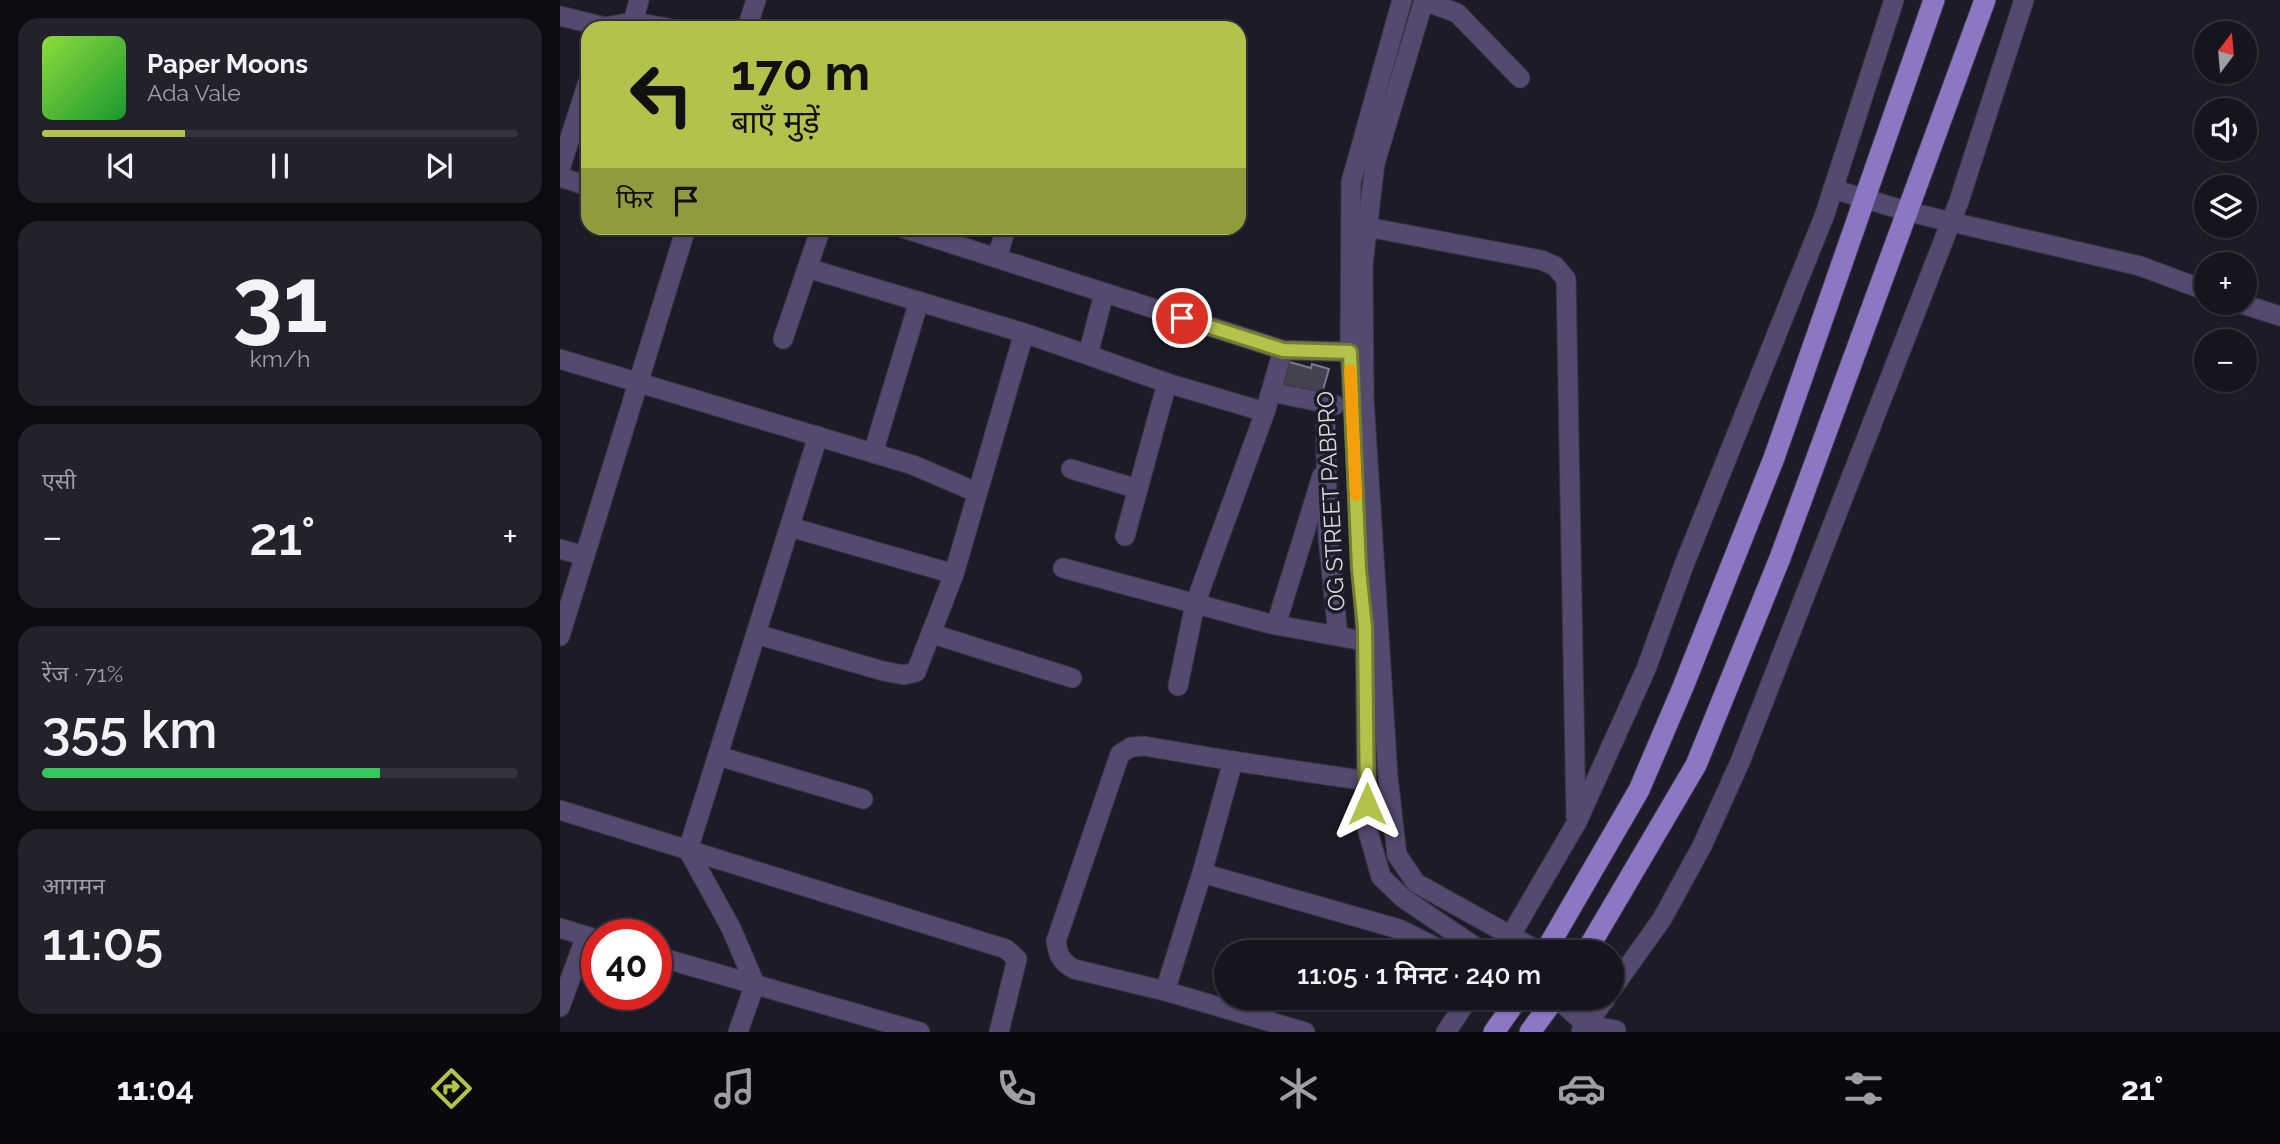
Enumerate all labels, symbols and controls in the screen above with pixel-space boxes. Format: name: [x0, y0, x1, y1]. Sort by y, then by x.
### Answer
north arrow: [2194, 21, 2258, 84]
map controls: [2194, 21, 2257, 392]
text: 170 m: [731, 44, 870, 101]
text: Paper Moons: [147, 49, 308, 79]
icon: left: [616, 49, 707, 140]
text: Ada Vale: [147, 79, 241, 106]
button: sound: [2194, 98, 2257, 161]
text: बाएँ मुड़ें: [731, 103, 820, 140]
icon: previous: [102, 147, 140, 185]
icon: pause: [261, 147, 299, 185]
icon: next: [420, 147, 458, 185]
button: layers: [2194, 175, 2257, 238]
icon: arrive: [667, 182, 705, 220]
text: फिर: [616, 184, 653, 214]
text: 31: [232, 246, 328, 353]
button: +: [2194, 252, 2257, 315]
pin: [1152, 288, 1212, 348]
icon: arrive: [1163, 299, 1201, 337]
button: −: [2194, 329, 2257, 392]
text: km/h: [250, 345, 310, 372]
street label: OG STREET PABPRO: [1311, 390, 1350, 612]
text: एसी: [42, 467, 76, 494]
text: 21°: [249, 506, 316, 567]
text: −: [42, 514, 62, 559]
text: +: [502, 514, 518, 559]
text: रेंज · 71%: [42, 660, 123, 687]
text: 355 km: [42, 699, 217, 760]
position arrow: [1330, 767, 1404, 841]
text: आगमन: [42, 872, 105, 899]
text: 11:05: [42, 911, 163, 972]
speed limit sign: 40: [581, 919, 672, 1010]
text: 11:05 · 1 मिनट · 240 m: [1297, 960, 1541, 990]
icon: directions: [427, 1064, 476, 1113]
icon: music: [710, 1064, 759, 1113]
icon: phone: [992, 1064, 1041, 1113]
icon: climate: [1274, 1064, 1323, 1113]
icon: car: [1557, 1064, 1606, 1113]
icon: filters: [1839, 1064, 1888, 1113]
text: 11:04: [117, 1070, 194, 1107]
text: 21°: [2121, 1070, 2163, 1107]

